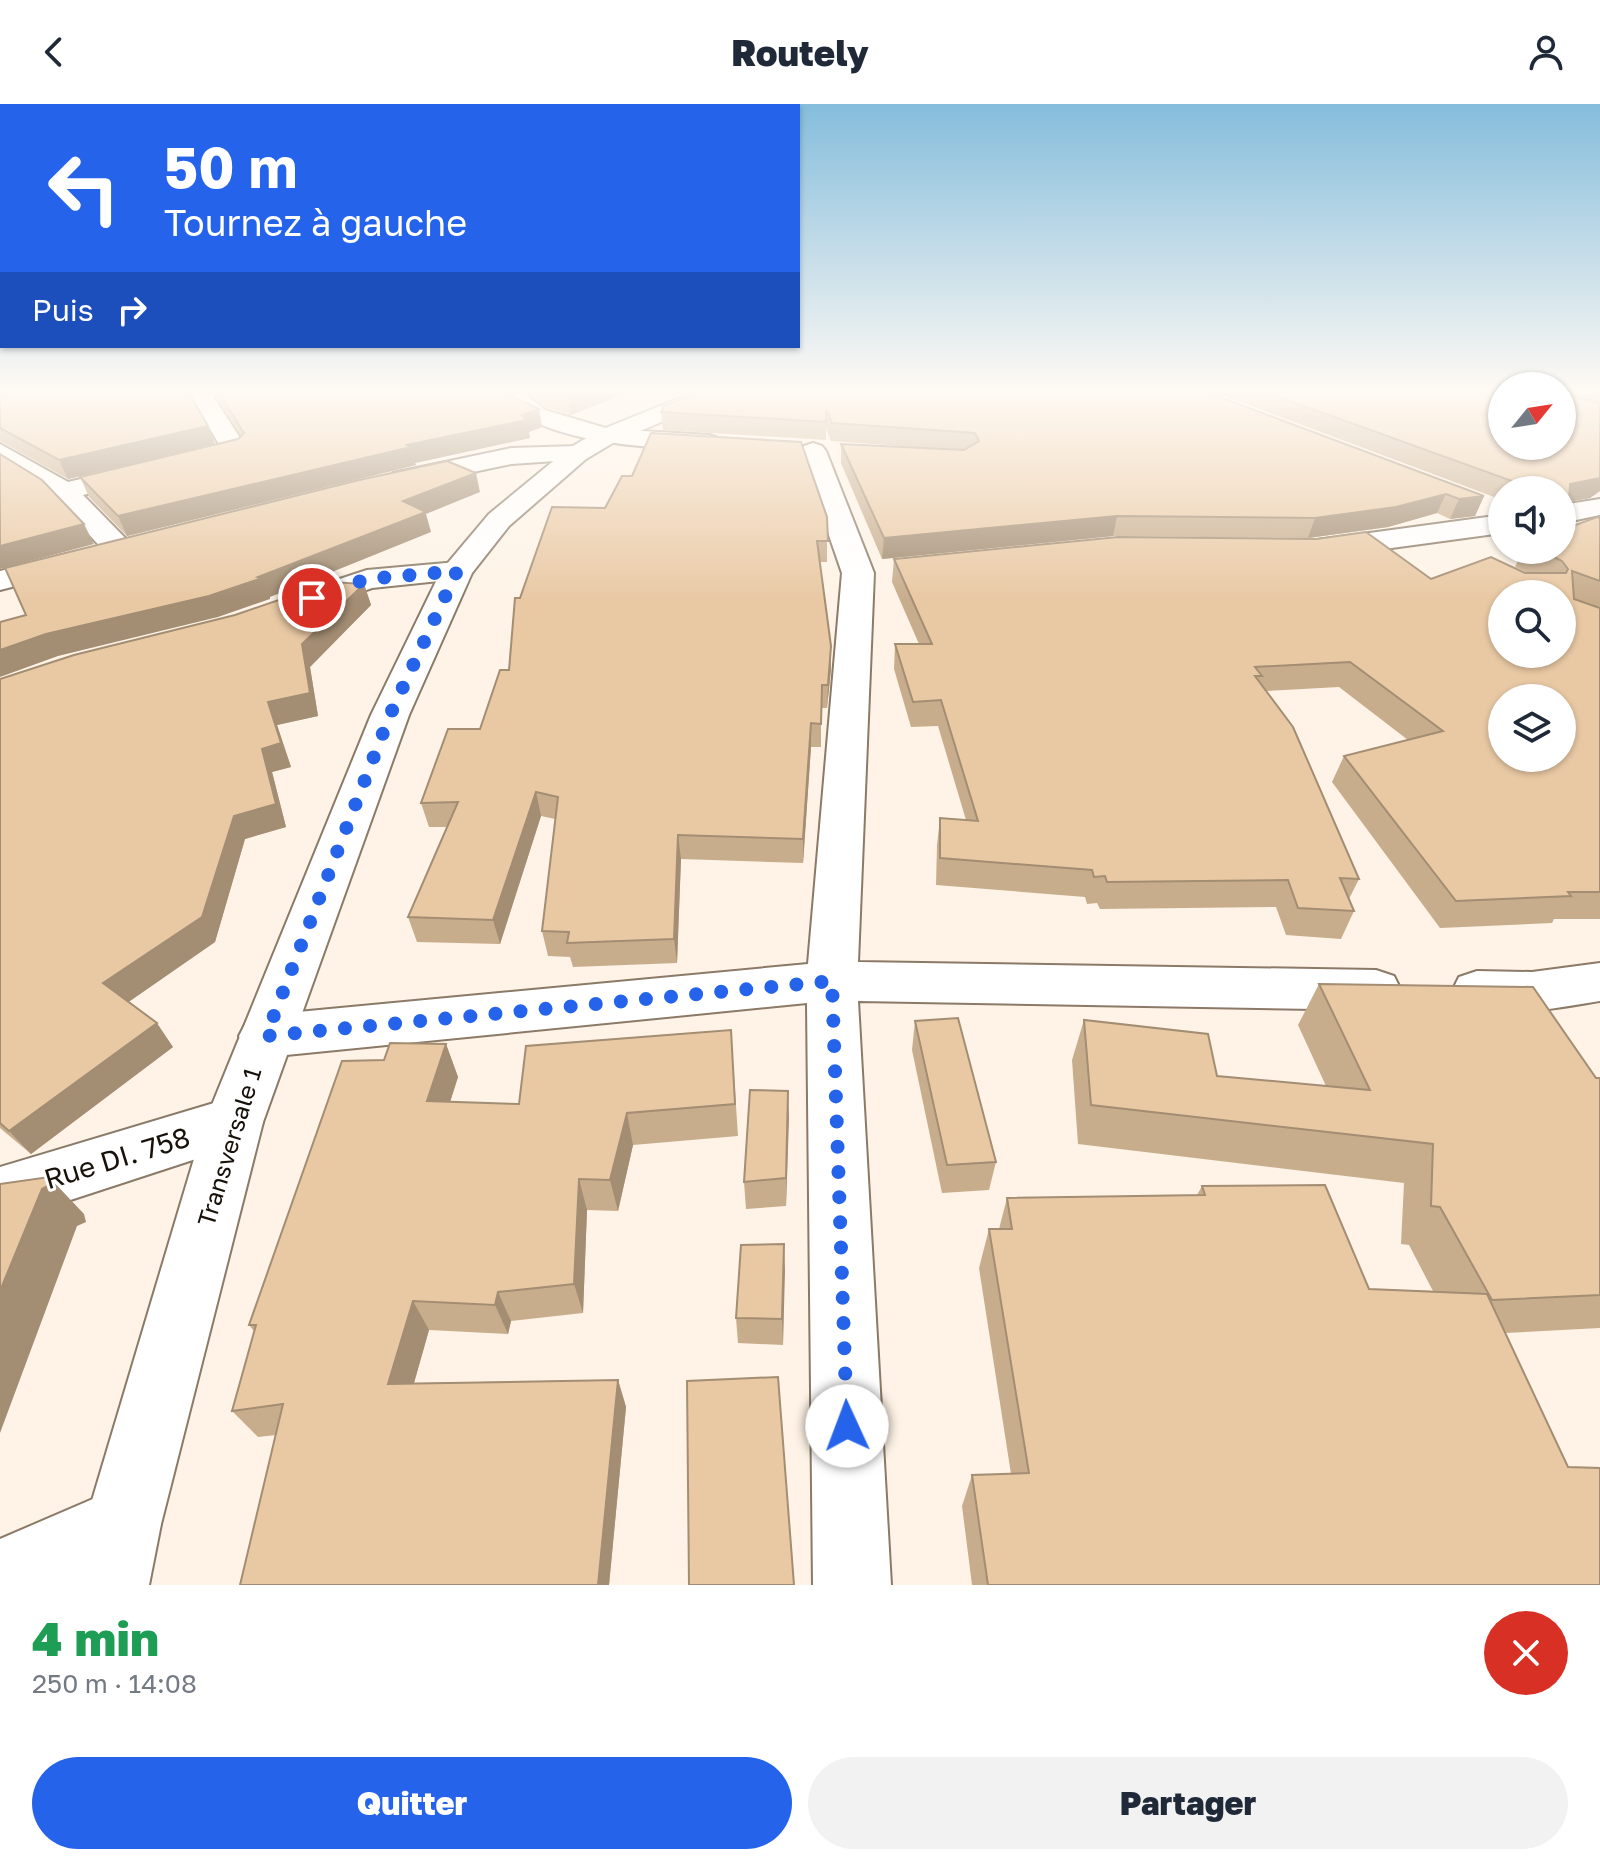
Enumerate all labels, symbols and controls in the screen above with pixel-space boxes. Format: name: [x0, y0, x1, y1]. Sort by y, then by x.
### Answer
icon: back: [32, 30, 76, 74]
icon: person: [1524, 30, 1568, 74]
text: Routely: [731, 31, 869, 74]
text: 50 m: [164, 133, 298, 200]
icon: left: [32, 136, 136, 240]
text: Tournez à gauche: [164, 201, 467, 244]
icon: right: [110, 288, 154, 332]
text: Puis: [32, 292, 94, 328]
north arrow: [1488, 372, 1576, 460]
map controls: [1488, 372, 1576, 772]
button: sound: [1488, 476, 1576, 564]
pin: [278, 564, 346, 632]
icon: arrive: [290, 576, 334, 620]
button: search: [1488, 580, 1576, 668]
button: layers: [1488, 684, 1576, 772]
street label: Transversale 1: [191, 1064, 266, 1229]
street label: Rue DI. 758: [40, 1120, 194, 1195]
position arrow: [805, 1384, 889, 1468]
text: 4 min: [32, 1609, 159, 1667]
button: close: [1484, 1611, 1568, 1695]
text: 250 m · 14:08: [32, 1668, 197, 1699]
button: Quitter: [32, 1757, 792, 1849]
button: Partager: [808, 1757, 1568, 1849]

